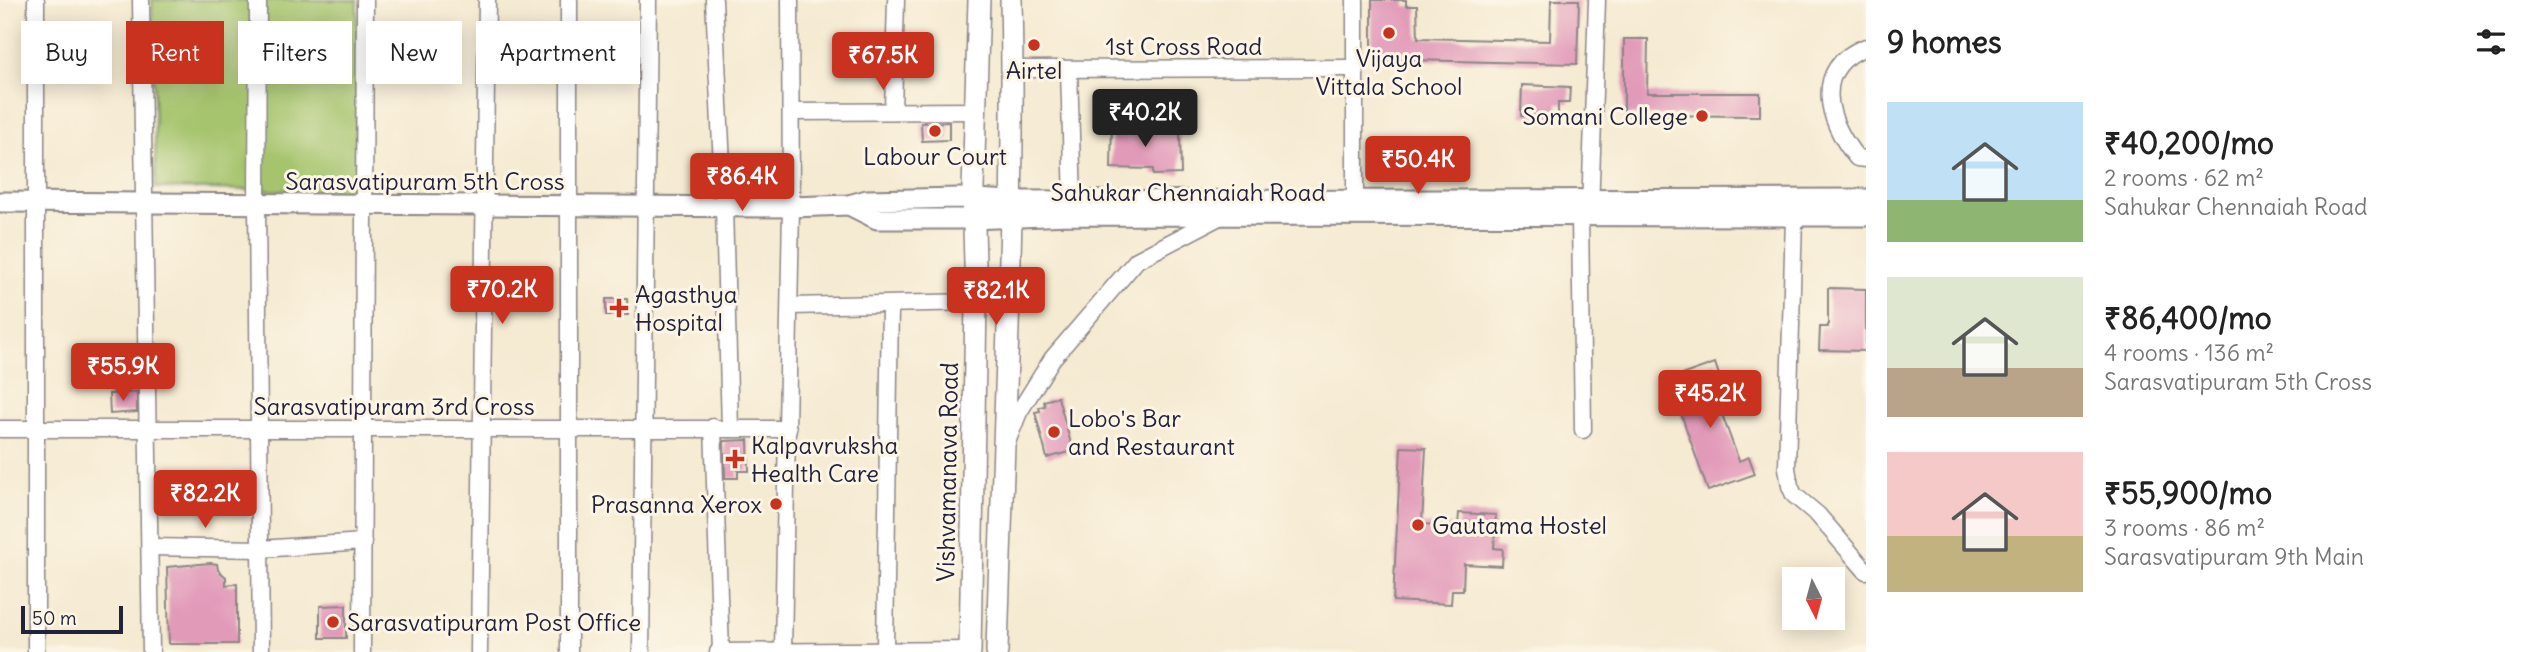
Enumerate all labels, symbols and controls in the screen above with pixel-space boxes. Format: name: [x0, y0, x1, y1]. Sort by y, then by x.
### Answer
chip: Buy: [21, 21, 112, 84]
chip: Rent: [126, 21, 224, 84]
chip: Filters: [238, 21, 352, 84]
chip: New: [366, 21, 462, 84]
chip: Apartment: [476, 21, 640, 84]
text: 9 homes: [1887, 23, 2002, 61]
icon: filters: [2472, 23, 2510, 61]
marker: Vijaya Vittala School: [1381, 25, 1397, 41]
street label: 1st Cross Road: [1106, 31, 1262, 61]
pin: ₹67.5K: [826, 32, 940, 92]
marker: Airtel: [1026, 37, 1042, 53]
text: ₹67.5K: [848, 40, 918, 69]
place label: Vijaya Vittala School: [1316, 43, 1462, 101]
place label: Airtel: [1006, 55, 1062, 85]
pin: ₹40.2K: [1088, 90, 1202, 149]
text: ₹40.2K: [1108, 97, 1182, 126]
place label: Somani College: [1522, 101, 1688, 131]
marker: Somani College: [1694, 108, 1710, 124]
marker: Labour Court: [927, 123, 943, 139]
text: ₹40,200/mo: [2104, 124, 2274, 162]
icon: home: [1943, 130, 2027, 214]
pin: ₹50.4K: [1361, 136, 1475, 196]
place label: Labour Court: [863, 141, 1007, 171]
text: ₹50.4K: [1381, 144, 1455, 173]
pin: ₹86.4K: [685, 154, 799, 213]
text: ₹86.4K: [706, 161, 778, 190]
text: 2 rooms · 62 m²: [2104, 163, 2264, 192]
street label: Sarasvatipuram 5th Cross: [285, 166, 565, 196]
street label: Sahukar Chennaiah Road: [1050, 177, 1326, 207]
text: Sahukar Chennaiah Road: [2104, 192, 2368, 221]
pin: ₹70.2K: [445, 266, 559, 326]
pin: ₹82.1K: [939, 268, 1053, 327]
text: ₹70.2K: [466, 274, 538, 303]
text: ₹82.1K: [963, 275, 1029, 304]
place label: Agasthya Hospital: [635, 279, 738, 337]
marker: Agasthya Hospital: [609, 298, 629, 318]
text: ₹86,400/mo: [2104, 299, 2272, 337]
icon: home: [1943, 305, 2027, 389]
text: 4 rooms · 136 m²: [2104, 338, 2274, 367]
pin: ₹55.9K: [66, 344, 180, 403]
text: ₹55.9K: [87, 351, 159, 380]
street label: Vishvamanava Road: [930, 362, 964, 582]
text: Sarasvatipuram 5th Cross: [2104, 367, 2372, 396]
pin: ₹45.2K: [1653, 370, 1767, 430]
text: ₹45.2K: [1674, 378, 1746, 407]
street label: Sarasvatipuram 3rd Cross: [253, 391, 535, 421]
place label: Lobo's Bar and Restaurant: [1068, 403, 1235, 461]
marker: Lobo's Bar and Restaurant: [1046, 424, 1062, 440]
place label: Kalpavruksha Health Care: [751, 430, 898, 488]
marker: Kalpavruksha Health Care: [725, 449, 745, 469]
pin: ₹82.2K: [148, 470, 262, 530]
text: ₹55,900/mo: [2104, 474, 2272, 512]
text: ₹82.2K: [170, 478, 240, 507]
icon: home: [1943, 480, 2027, 564]
place label: Prasanna Xerox: [591, 489, 762, 519]
marker: Prasanna Xerox: [768, 496, 784, 512]
place label: Gautama Hostel: [1432, 510, 1607, 540]
text: 3 rooms · 86 m²: [2104, 513, 2265, 542]
marker: Gautama Hostel: [1410, 517, 1426, 533]
text: Sarasvatipuram 9th Main: [2104, 542, 2364, 571]
north arrow: [1782, 567, 1844, 630]
map controls: [1782, 567, 1845, 630]
scale bar: [21, 603, 122, 635]
text: 50 m: [32, 606, 77, 630]
place label: Sarasvatipuram Post Office: [347, 607, 641, 637]
marker: Sarasvatipuram Post Office: [325, 614, 341, 630]

